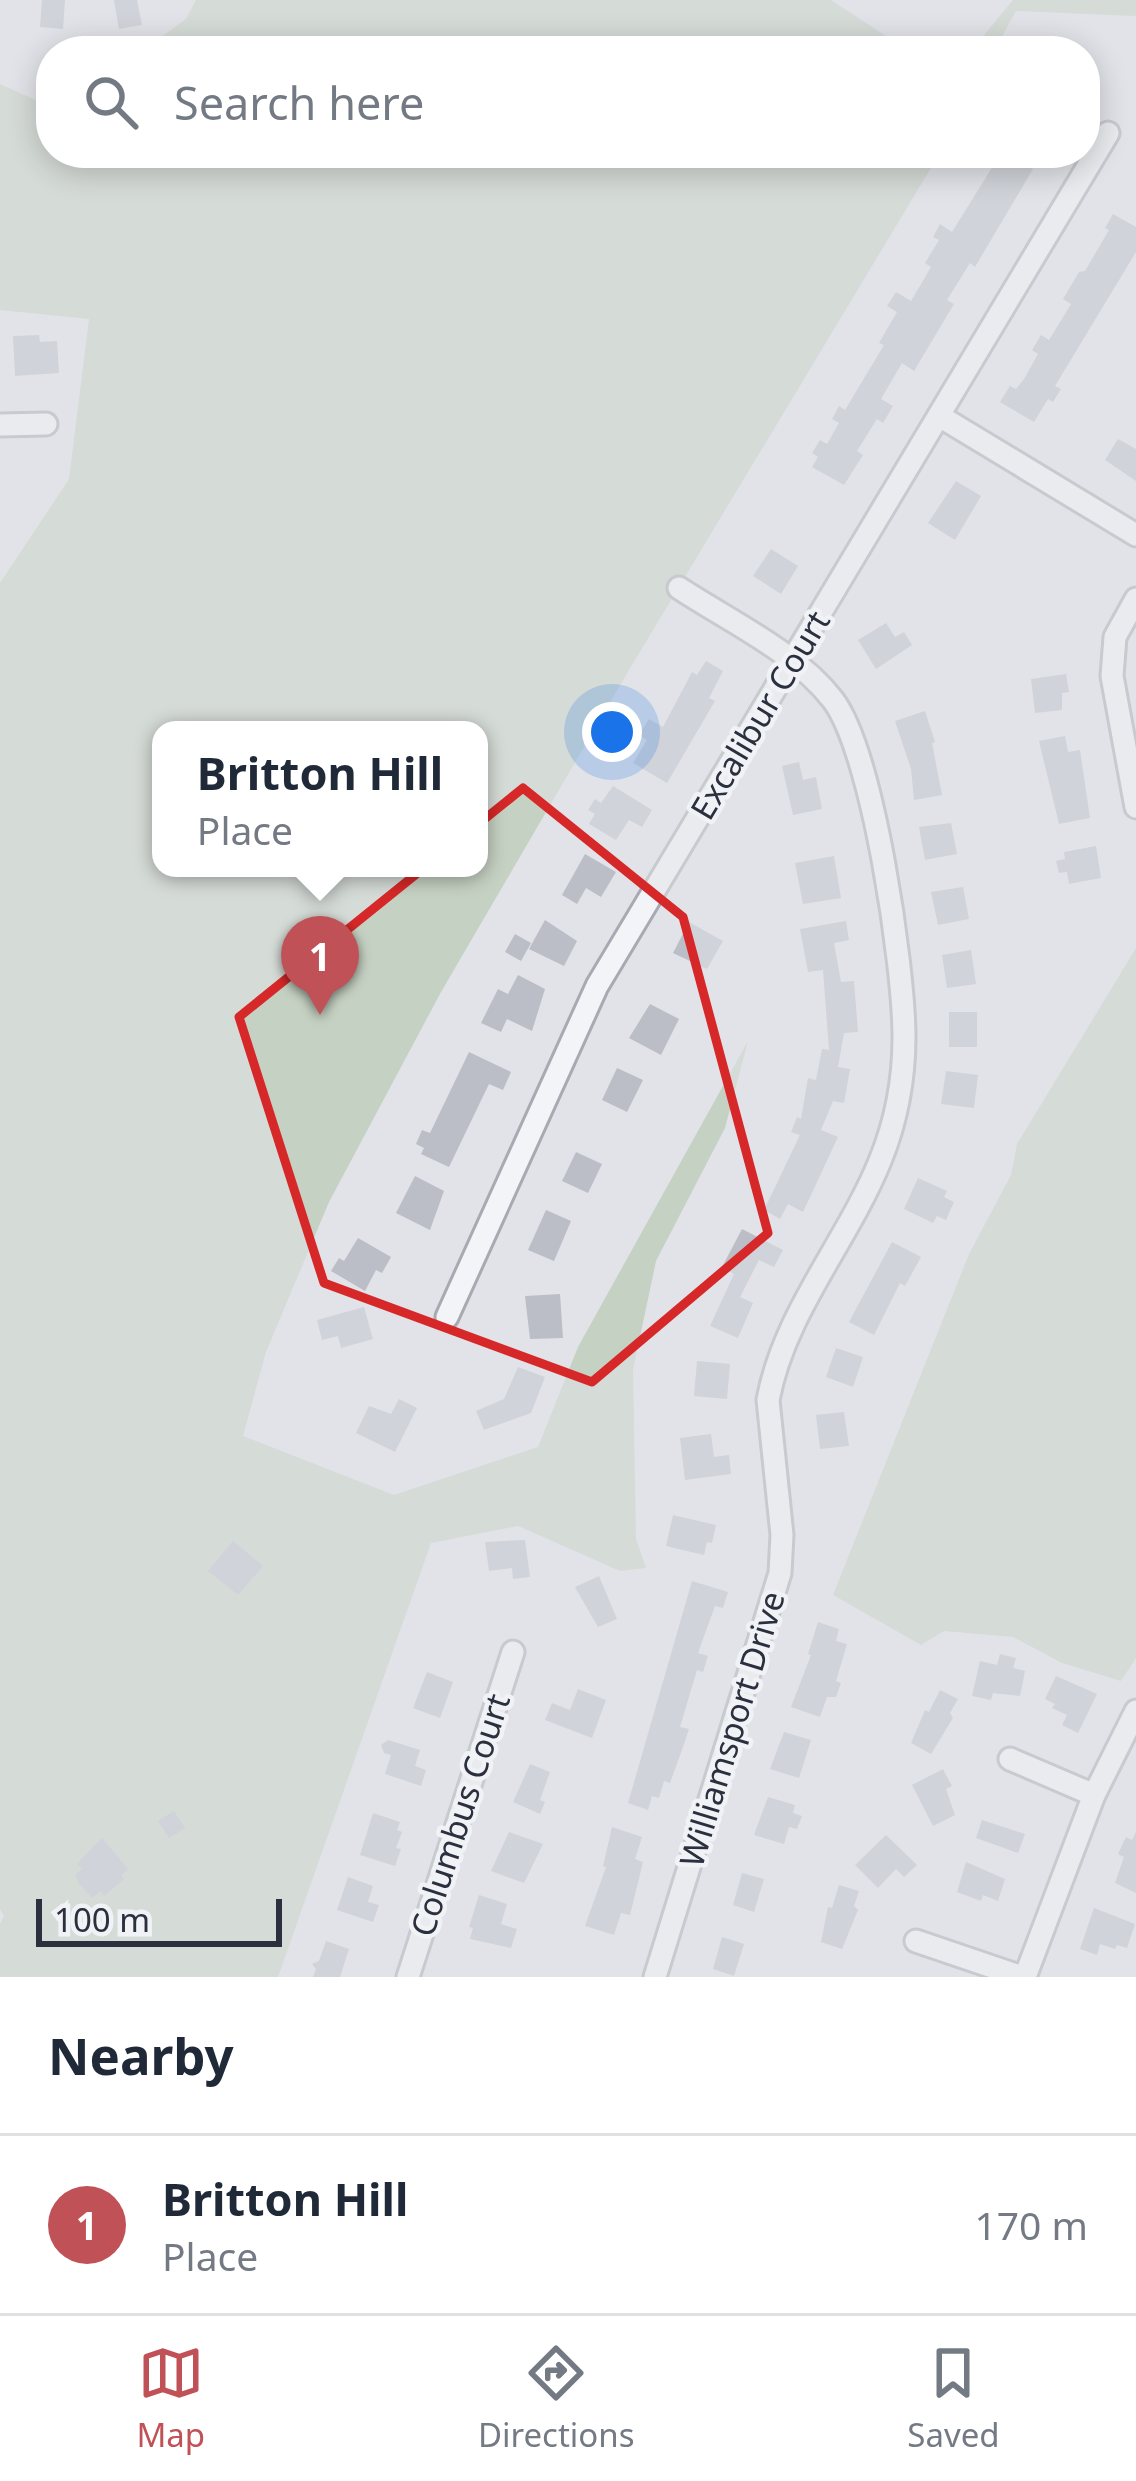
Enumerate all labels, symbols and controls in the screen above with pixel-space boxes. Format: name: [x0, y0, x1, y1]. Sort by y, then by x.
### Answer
search box: [36, 36, 1100, 168]
icon: search: [78, 69, 144, 135]
text: Search here: [174, 72, 424, 133]
street label: Excalibur Court: [679, 602, 840, 828]
your location: [582, 702, 642, 762]
popup: [152, 721, 488, 877]
text: Britton Hill: [197, 742, 443, 803]
text: Place: [197, 803, 293, 856]
pin: 1: [281, 916, 359, 1015]
street label: Williamsport Drive: [668, 1586, 795, 1872]
street label: Columbus Court: [399, 1688, 520, 1942]
scale bar: [36, 1893, 282, 1946]
text: 100 m: [54, 1897, 150, 1942]
text: Nearby: [48, 2020, 234, 2090]
text: Britton Hill: [162, 2168, 408, 2229]
text: 1: [76, 2198, 98, 2251]
text: 170 m: [974, 2198, 1088, 2251]
text: Place: [162, 2229, 258, 2282]
tab: Map: [136, 2340, 205, 2457]
tab: Directions: [478, 2340, 635, 2457]
tab: Saved: [907, 2340, 1000, 2457]

